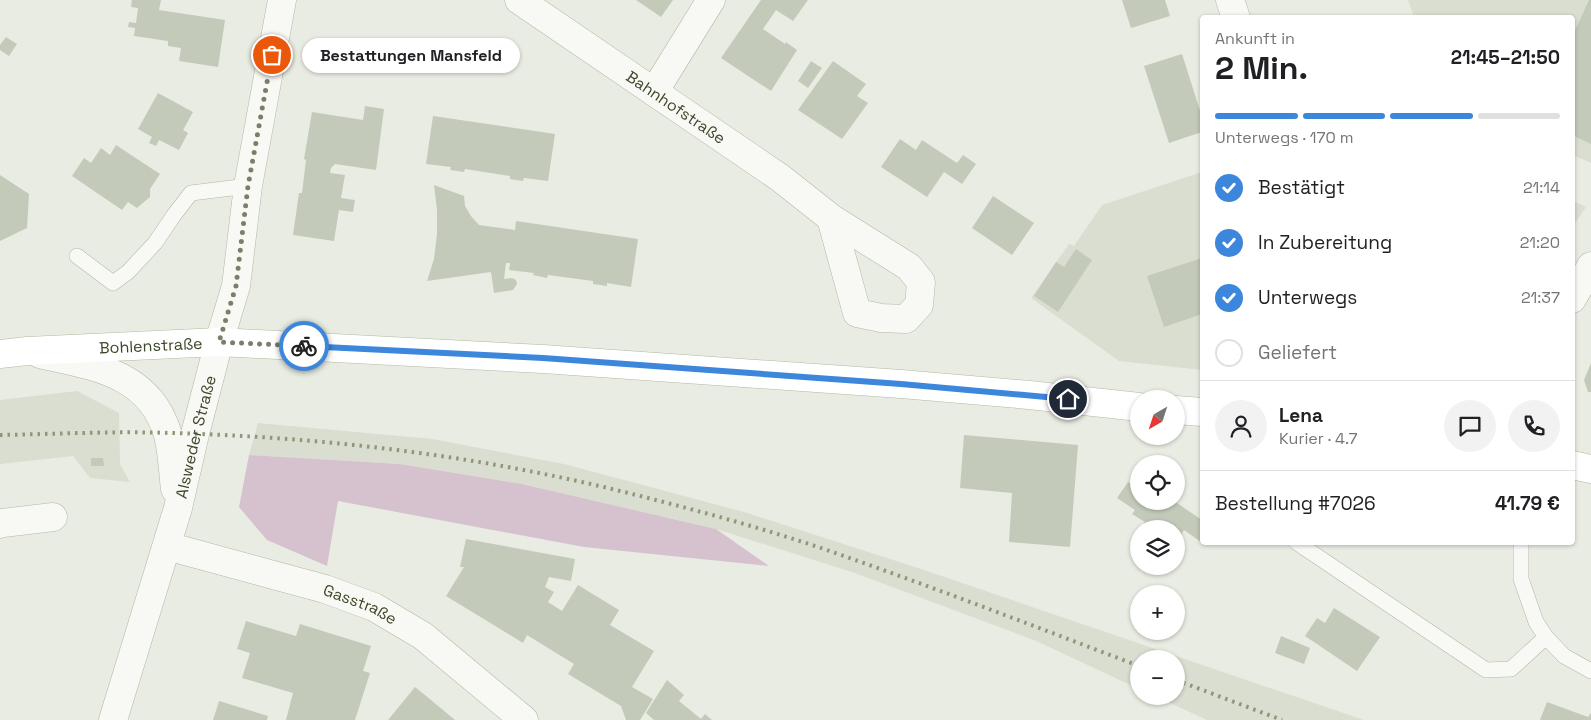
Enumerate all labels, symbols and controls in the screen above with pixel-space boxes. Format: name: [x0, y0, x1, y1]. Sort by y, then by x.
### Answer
text: Ankunft in: [1215, 28, 1295, 49]
pin: [251, 34, 293, 76]
callout: Bestattungen Mansfeld: [302, 38, 520, 72]
icon: bag: [258, 41, 286, 69]
text: Bestattungen Mansfeld: [320, 45, 502, 66]
text: 21:45–21:50: [1451, 45, 1560, 70]
text: 2 Min.: [1215, 48, 1308, 88]
street label: Bahnhofstraße: [622, 66, 730, 148]
text: Unterwegs · 170 m: [1215, 127, 1354, 148]
icon: check: [1215, 174, 1243, 202]
text: Bestätigt: [1258, 175, 1345, 200]
text: 21:14: [1523, 177, 1560, 198]
icon: check: [1215, 229, 1243, 257]
text: In Zubereitung: [1258, 230, 1392, 255]
text: 21:20: [1520, 232, 1560, 253]
icon: check: [1215, 284, 1243, 312]
text: Unterwegs: [1258, 285, 1357, 310]
text: 21:37: [1521, 287, 1560, 308]
courier: [279, 321, 329, 371]
street label: Bohlenstraße: [98, 332, 203, 358]
icon: bike: [290, 332, 318, 360]
text: Geliefert: [1258, 340, 1337, 365]
street label: Alsweder Straße: [170, 373, 220, 500]
pin: [1047, 378, 1089, 420]
icon: home: [1054, 385, 1082, 413]
north arrow: [1130, 390, 1185, 445]
map controls: [1130, 390, 1185, 705]
button: person: [1215, 400, 1267, 452]
button: chat: [1444, 400, 1496, 452]
button: phone: [1508, 400, 1560, 452]
text: Lena: [1279, 403, 1323, 428]
text: Kurier · 4.7: [1279, 428, 1358, 449]
button: locate: [1130, 455, 1185, 510]
text: Bestellung #7026: [1215, 491, 1376, 516]
text: 41.79 €: [1495, 491, 1560, 516]
button: layers: [1130, 520, 1185, 575]
street label: Gasstraße: [321, 579, 401, 629]
button: +: [1130, 585, 1185, 640]
button: −: [1130, 650, 1185, 705]

